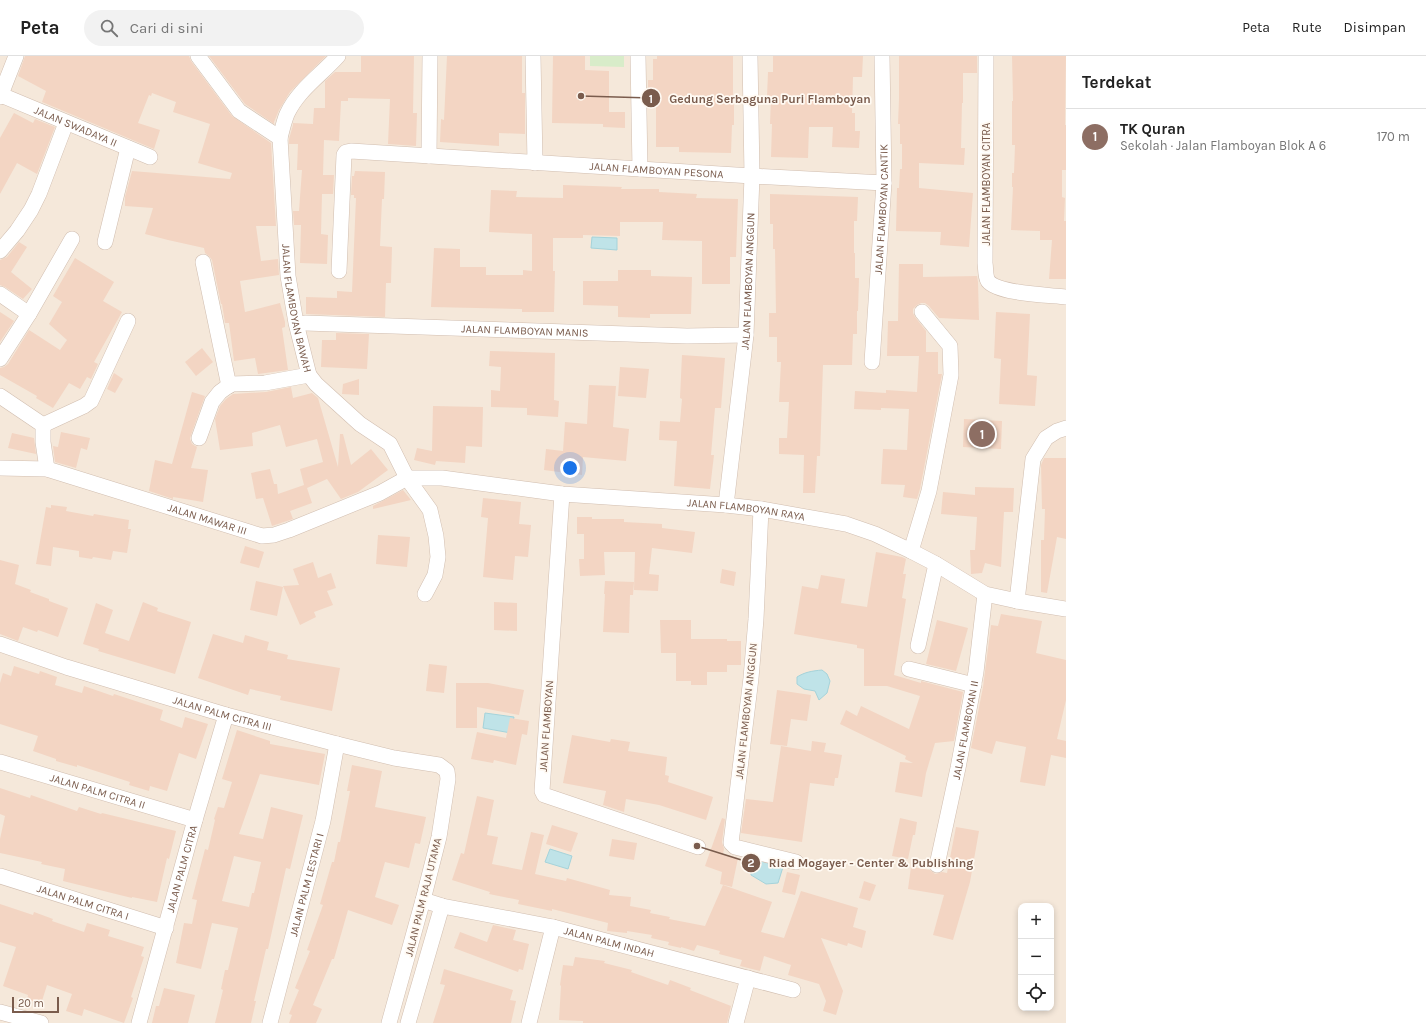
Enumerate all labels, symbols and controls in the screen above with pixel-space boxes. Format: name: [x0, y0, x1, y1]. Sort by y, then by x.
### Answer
search box: [84, 10, 364, 46]
text: Peta: [20, 17, 60, 39]
icon: search: [98, 17, 120, 39]
text: Cari di sini: [130, 19, 203, 37]
text: Peta: [1242, 19, 1270, 36]
text: Rute: [1292, 19, 1322, 36]
text: Disimpan: [1344, 19, 1406, 36]
text: Terdekat: [1082, 72, 1151, 92]
callout: Gedung Serbaguna Puri Flamboyan: [641, 86, 879, 110]
text: 1: [649, 92, 653, 106]
text: Gedung Serbaguna Puri Flamboyan: [669, 92, 871, 106]
street label: JALAN SWADAYA II: [32, 104, 119, 150]
text: TK Quran: [1120, 120, 1185, 138]
street label: JALAN FLAMBOYAN CITRA: [980, 122, 993, 245]
text: 1: [1093, 129, 1097, 144]
text: 170 m: [1377, 129, 1410, 144]
text: Sekolah · Jalan Flamboyan Blok A 6: [1120, 138, 1326, 153]
street label: JALAN FLAMBOYAN CANTIK: [872, 144, 891, 275]
street label: JALAN FLAMBOYAN PESONA: [589, 160, 725, 181]
street label: JALAN FLAMBOYAN ANGGUN: [738, 212, 758, 351]
street label: JALAN FLAMBOYAN BAWAH: [279, 243, 314, 374]
street label: JALAN FLAMBOYAN MANIS: [461, 322, 589, 340]
pin: 1: [969, 419, 995, 449]
your location: [560, 458, 580, 478]
street label: JALAN FLAMBOYAN RAYA: [687, 496, 807, 524]
street label: JALAN MAWAR III: [166, 501, 248, 538]
street label: JALAN FLAMBOYAN ANGGUN: [733, 642, 760, 780]
street label: JALAN FLAMBOYAN II: [950, 679, 981, 781]
street label: JALAN FLAMBOYAN: [537, 680, 556, 772]
street label: JALAN PALM CITRA III: [171, 693, 273, 734]
street label: JALAN PALM CITRA II: [48, 771, 147, 812]
street label: JALAN PALM CITRA: [164, 823, 200, 914]
street label: JALAN PALM LESTARI I: [287, 832, 327, 938]
street label: JALAN PALM RAJA UTAMA: [402, 836, 445, 958]
callout: Riad Mogayer - Center & Publishing: [741, 851, 981, 875]
text: 2: [747, 856, 755, 870]
text: Riad Mogayer - Center & Publishing: [769, 856, 973, 870]
street label: JALAN PALM CITRA I: [35, 882, 130, 923]
map controls: [1018, 903, 1054, 1011]
button: +: [1018, 903, 1054, 939]
street label: JALAN PALM INDAH: [562, 924, 656, 960]
button: −: [1018, 939, 1054, 975]
button: locate: [1018, 975, 1054, 1011]
scale bar: [12, 995, 59, 1014]
text: 20 m: [18, 997, 44, 1010]

